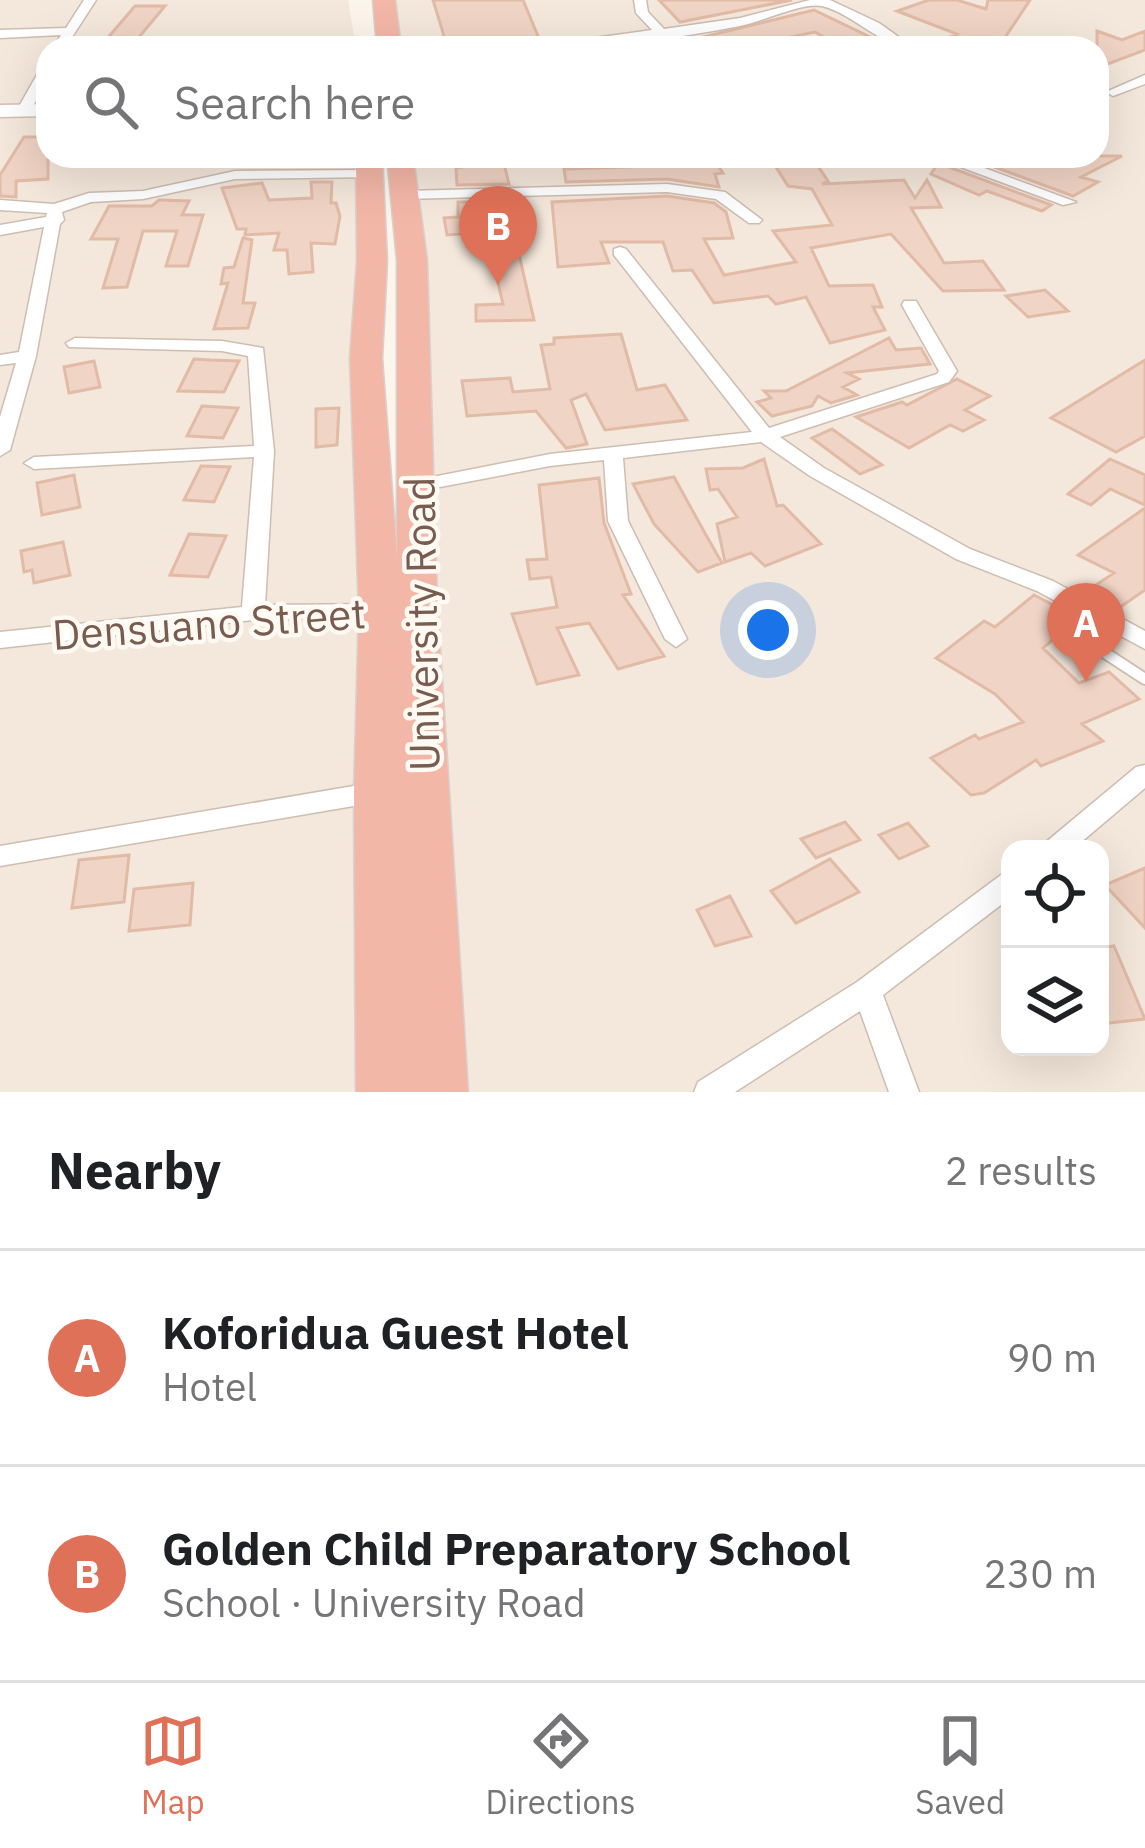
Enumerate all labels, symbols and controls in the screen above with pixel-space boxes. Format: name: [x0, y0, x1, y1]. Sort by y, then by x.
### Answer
search box: [36, 36, 1109, 168]
icon: search: [78, 69, 144, 135]
text: Search here: [174, 73, 415, 131]
pin: B: [459, 186, 537, 285]
street label: University Road: [391, 476, 452, 772]
pin: A: [1047, 583, 1125, 682]
street label: Densuano Street: [50, 585, 368, 662]
your location: [738, 600, 798, 660]
map controls: [1001, 840, 1109, 1056]
button: locate: [1001, 840, 1109, 948]
button: layers: [1001, 948, 1109, 1056]
text: Nearby: [48, 1137, 221, 1203]
text: 2 results: [945, 1145, 1097, 1196]
text: Koforidua Guest Hotel: [162, 1303, 629, 1361]
text: A: [74, 1332, 100, 1383]
text: 90 m: [1007, 1332, 1097, 1383]
text: Hotel: [162, 1361, 257, 1412]
text: Golden Child Preparatory School: [162, 1519, 850, 1577]
text: B: [74, 1548, 100, 1599]
text: 230 m: [984, 1548, 1097, 1599]
text: School · University Road: [162, 1577, 586, 1628]
tab: Map: [140, 1708, 206, 1823]
tab: Directions: [486, 1708, 636, 1823]
tab: Saved: [915, 1708, 1005, 1823]

